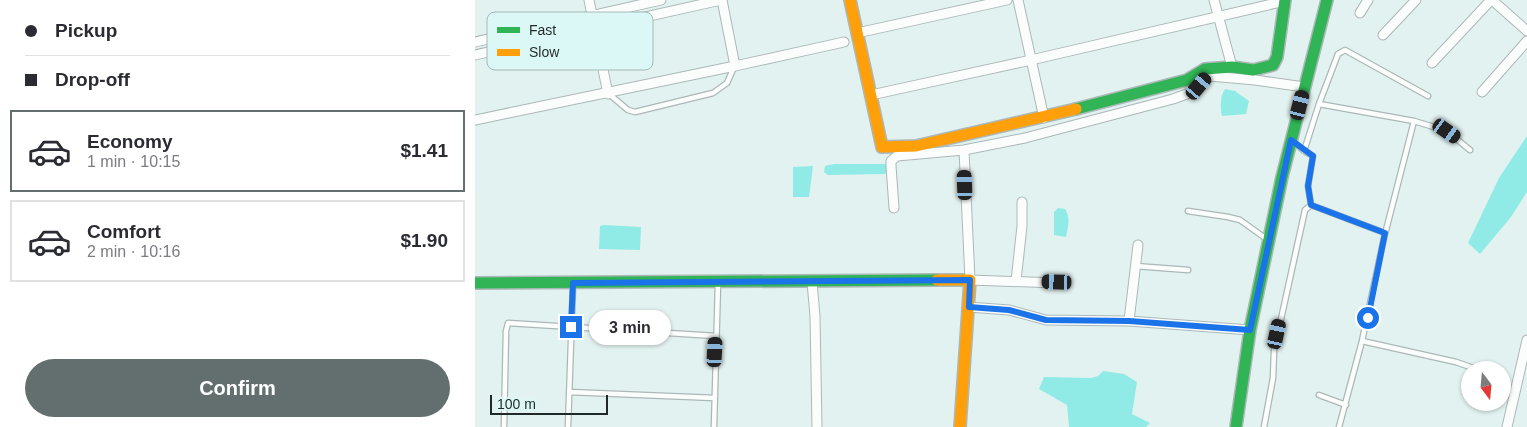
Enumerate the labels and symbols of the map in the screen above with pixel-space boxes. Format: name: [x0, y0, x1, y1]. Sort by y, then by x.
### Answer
legend: [487, 12, 653, 70]
text: Fast: [529, 22, 556, 38]
text: Slow: [529, 44, 560, 60]
car: [1183, 70, 1214, 102]
car: [1289, 89, 1310, 121]
car: [1430, 116, 1463, 146]
car: [956, 170, 973, 200]
car: [1041, 274, 1072, 290]
route start: [1357, 307, 1379, 329]
callout: 3 min: [589, 310, 671, 344]
route end: [560, 316, 582, 338]
car: [1266, 318, 1287, 350]
car: [706, 337, 723, 367]
north arrow: [1461, 361, 1511, 411]
scale bar: [490, 392, 607, 415]

